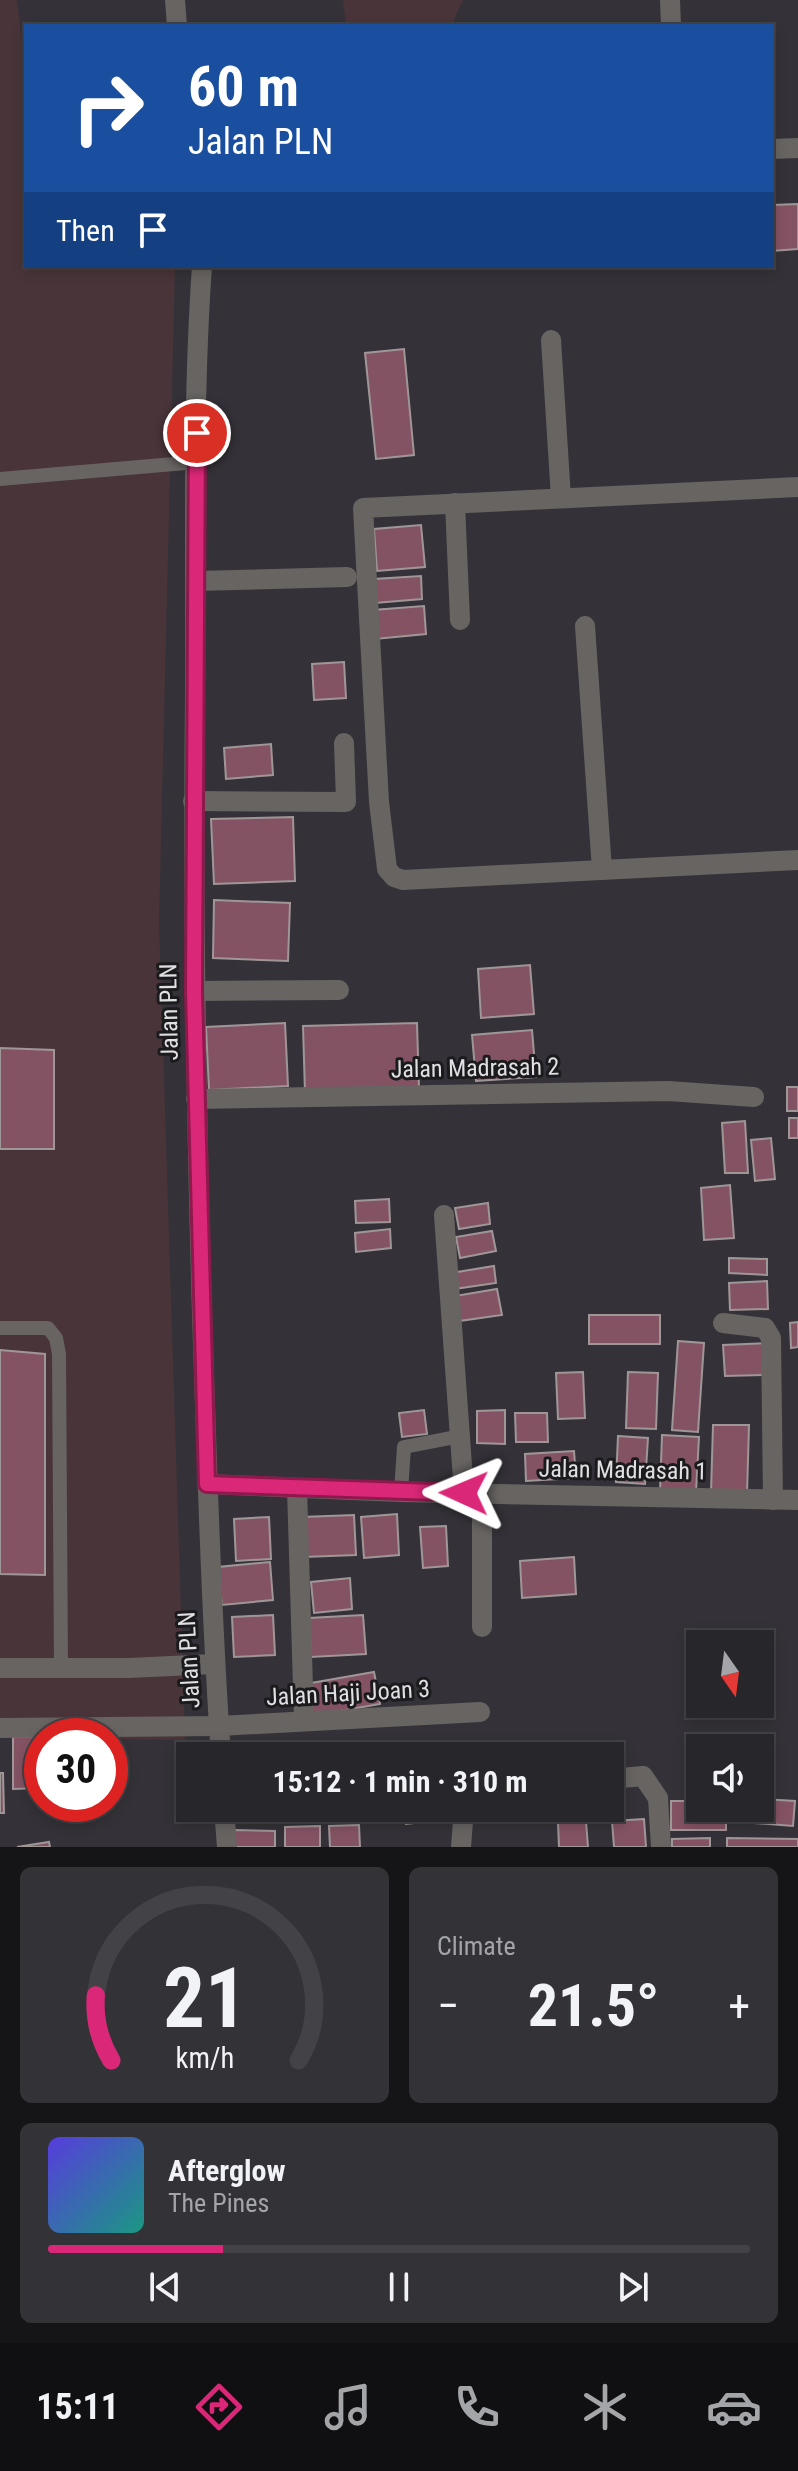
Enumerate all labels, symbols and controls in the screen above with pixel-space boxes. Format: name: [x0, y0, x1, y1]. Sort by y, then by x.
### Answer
text: 60 m: [188, 54, 299, 120]
icon: right: [56, 56, 160, 160]
text: Jalan PLN: [188, 121, 333, 163]
icon: arrive: [131, 208, 175, 252]
text: Then: [56, 213, 115, 248]
pin: [163, 399, 231, 467]
icon: arrive: [175, 411, 219, 455]
street label: Jalan PLN: [154, 963, 184, 1061]
street label: Jalan Madrasah 2: [391, 1053, 559, 1083]
position arrow: [422, 1451, 506, 1535]
street label: Jalan Madrasah 1: [539, 1455, 707, 1485]
street label: Jalan PLN: [172, 1611, 206, 1709]
north arrow: [686, 1630, 774, 1718]
map controls: [686, 1630, 774, 1822]
street label: Jalan Haji Joan 3: [265, 1675, 431, 1711]
speed limit sign: 30: [24, 1718, 128, 1822]
button: sound: [686, 1734, 774, 1822]
text: 15:12 · 1 min · 310 m: [273, 1764, 527, 1799]
text: Climate: [437, 1931, 516, 1961]
text: 21: [162, 1950, 247, 2047]
text: 21.5°: [528, 1970, 659, 2041]
text: −: [437, 1980, 459, 2032]
text: +: [728, 1980, 750, 2032]
text: km/h: [175, 2041, 234, 2075]
text: Afterglow: [168, 2153, 286, 2188]
text: The Pines: [168, 2188, 269, 2218]
icon: previous: [143, 2265, 187, 2309]
icon: pause: [377, 2265, 421, 2309]
icon: next: [611, 2265, 655, 2309]
icon: directions: [191, 2379, 247, 2435]
icon: music: [320, 2379, 376, 2435]
icon: phone: [449, 2379, 505, 2435]
icon: climate: [577, 2379, 633, 2435]
icon: car: [706, 2379, 762, 2435]
text: 15:11: [36, 2386, 119, 2428]

